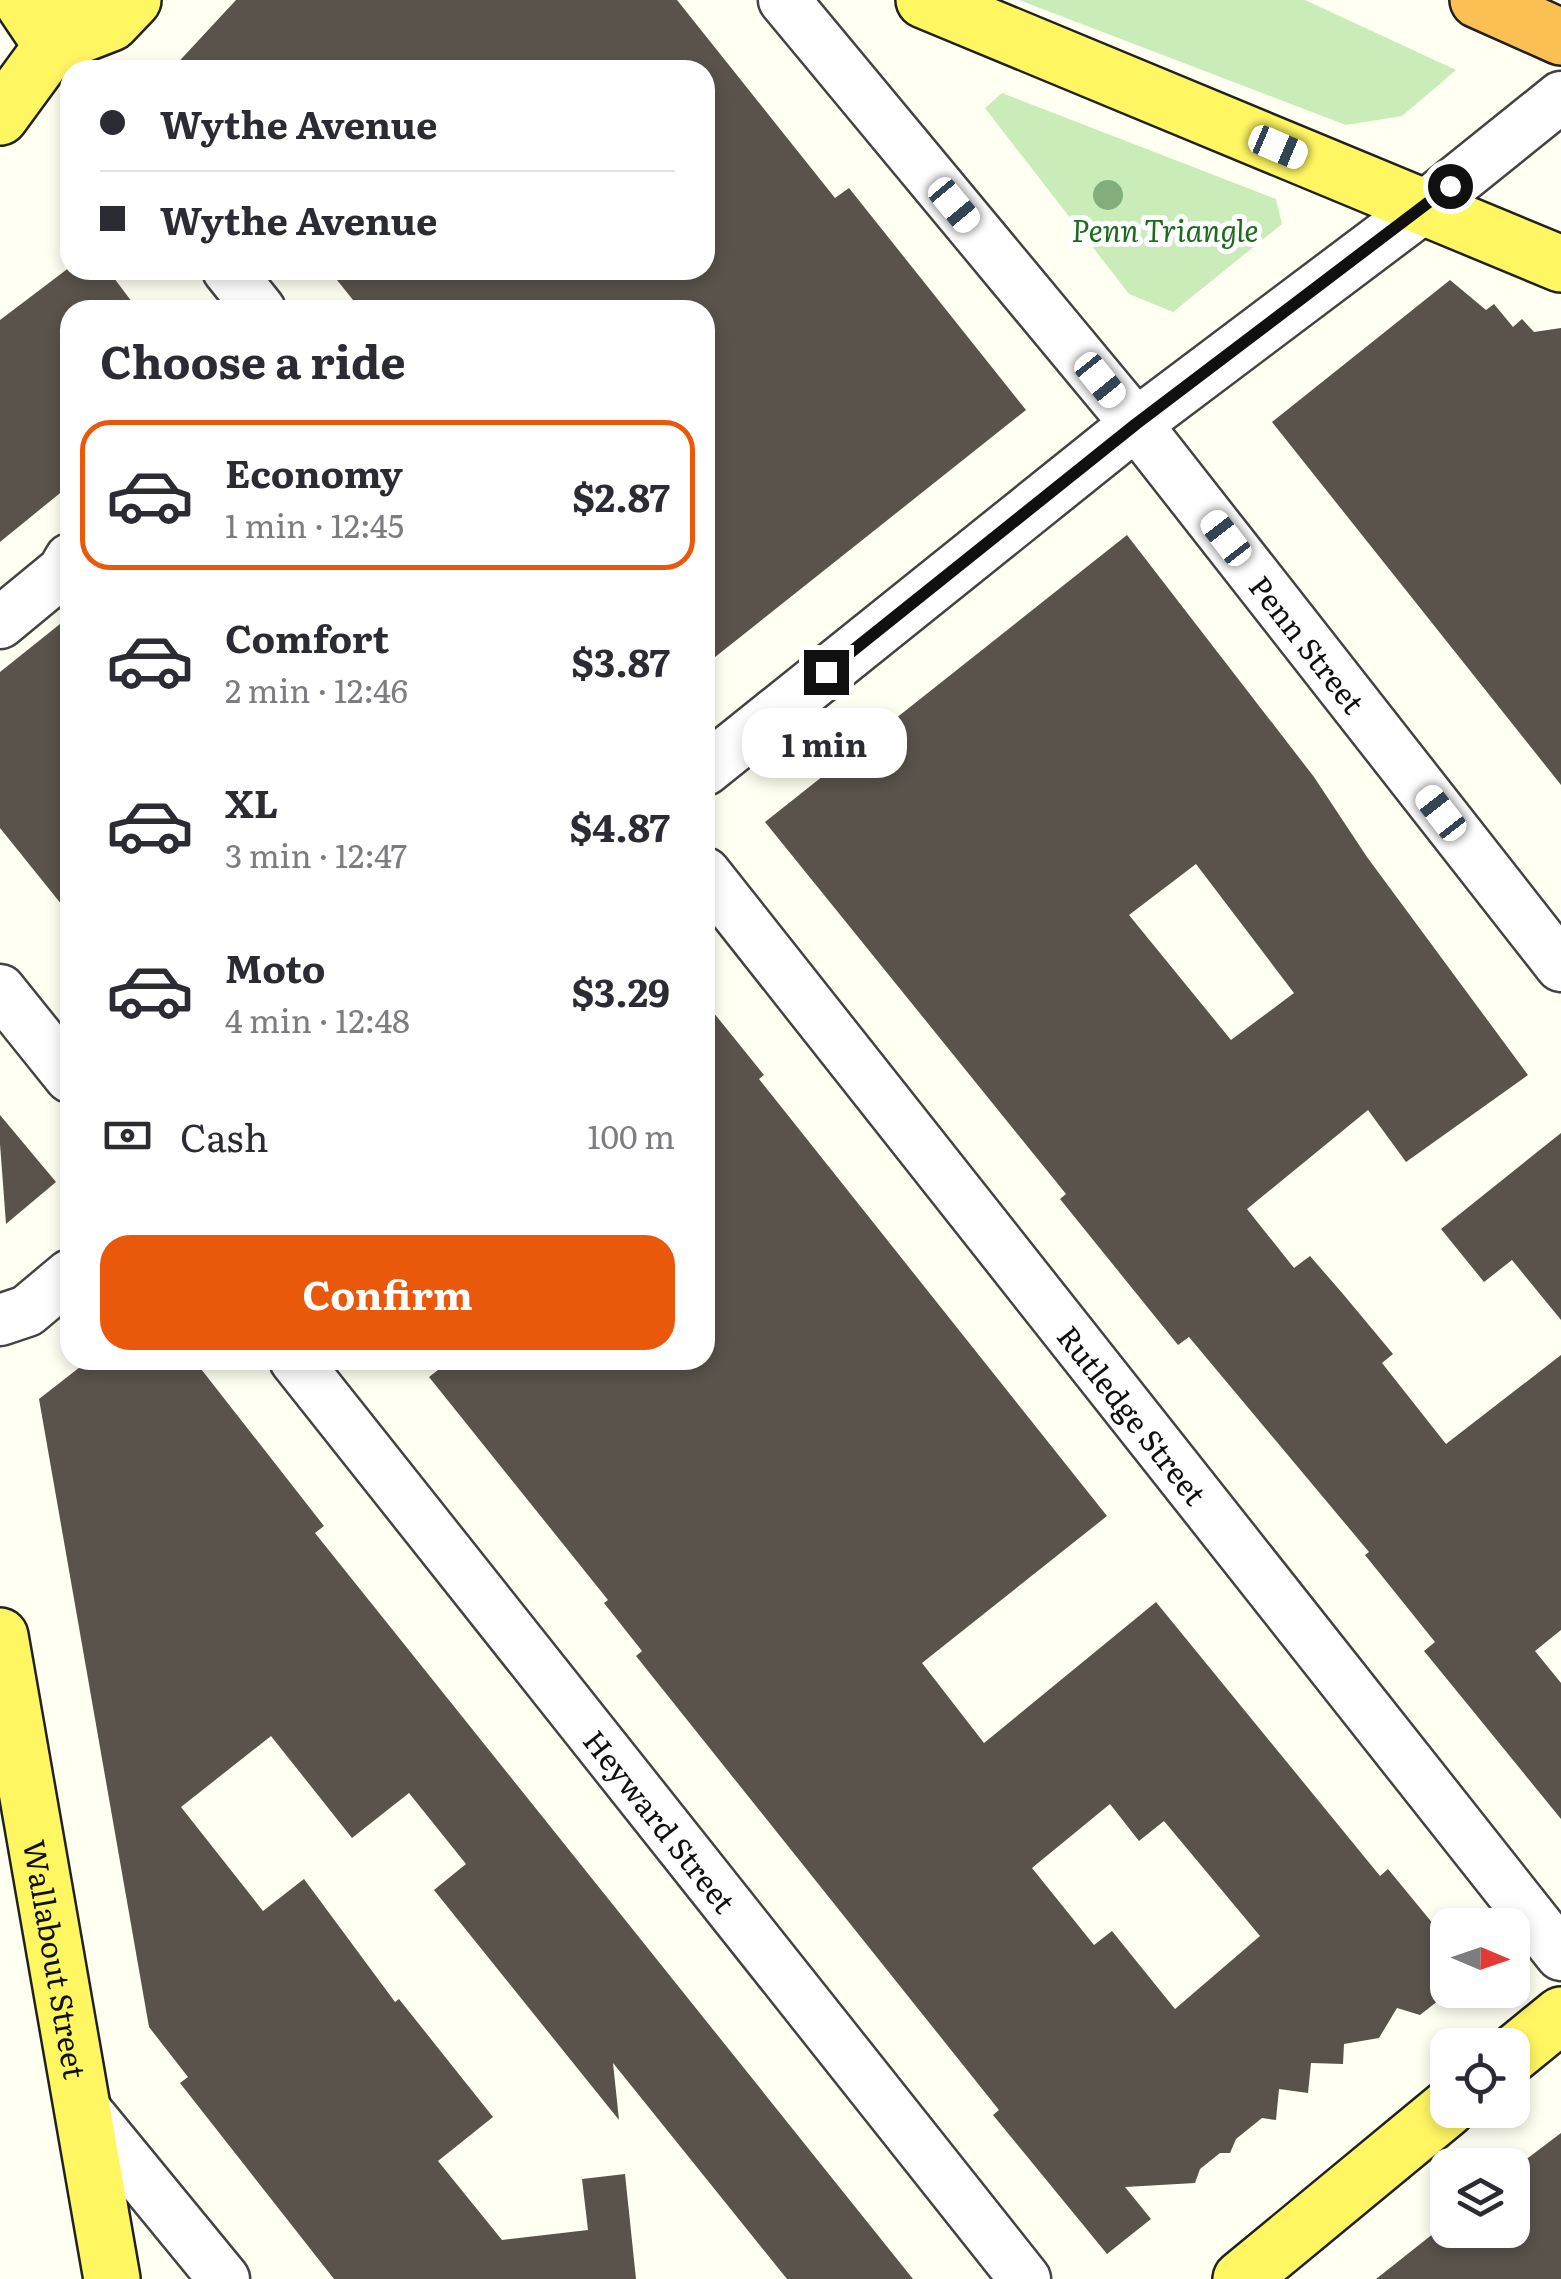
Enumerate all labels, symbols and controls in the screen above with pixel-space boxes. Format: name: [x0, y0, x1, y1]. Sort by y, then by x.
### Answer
text: Wythe Avenue: [160, 94, 437, 151]
car: [1245, 121, 1311, 173]
route start: [1428, 164, 1473, 209]
car: [923, 172, 985, 238]
text: Wythe Avenue: [160, 190, 437, 247]
park label: Penn Triangle: [1071, 207, 1259, 251]
text: Choose a ride: [100, 326, 406, 393]
car: [1069, 347, 1131, 413]
text: Economy: [225, 443, 403, 500]
icon: car: [105, 450, 195, 540]
text: $2.87: [572, 467, 670, 524]
text: 1 min · 12:45: [225, 500, 404, 548]
car: [1196, 505, 1256, 571]
street label: Penn Street: [1240, 565, 1376, 722]
text: Comfort: [225, 608, 389, 665]
icon: car: [105, 615, 195, 705]
text: $3.87: [571, 632, 670, 689]
route end: [804, 650, 849, 695]
text: 2 min · 12:46: [225, 665, 408, 713]
callout: 1 min: [744, 707, 908, 777]
text: 1 min: [782, 719, 867, 767]
text: XL: [225, 773, 278, 830]
icon: car: [105, 780, 195, 870]
car: [1411, 780, 1471, 846]
text: $4.87: [570, 797, 670, 854]
text: 3 min · 12:47: [225, 830, 407, 878]
text: Moto: [225, 938, 325, 995]
icon: car: [105, 945, 195, 1035]
text: $3.29: [571, 962, 670, 1019]
text: 4 min · 12:48: [225, 995, 410, 1043]
text: Cash: [180, 1107, 269, 1164]
icon: cash: [100, 1108, 155, 1163]
text: 100 m: [588, 1111, 675, 1159]
button: Confirm: [100, 1235, 675, 1350]
street label: Rutledge Street: [1048, 1315, 1218, 1513]
street label: Heyward Street: [574, 1720, 747, 1921]
street label: Wallabout Street: [14, 1836, 99, 2082]
north arrow: [1430, 1908, 1530, 2008]
map controls: [1430, 1908, 1530, 2248]
button: locate: [1430, 2028, 1530, 2128]
button: layers: [1430, 2148, 1530, 2248]

